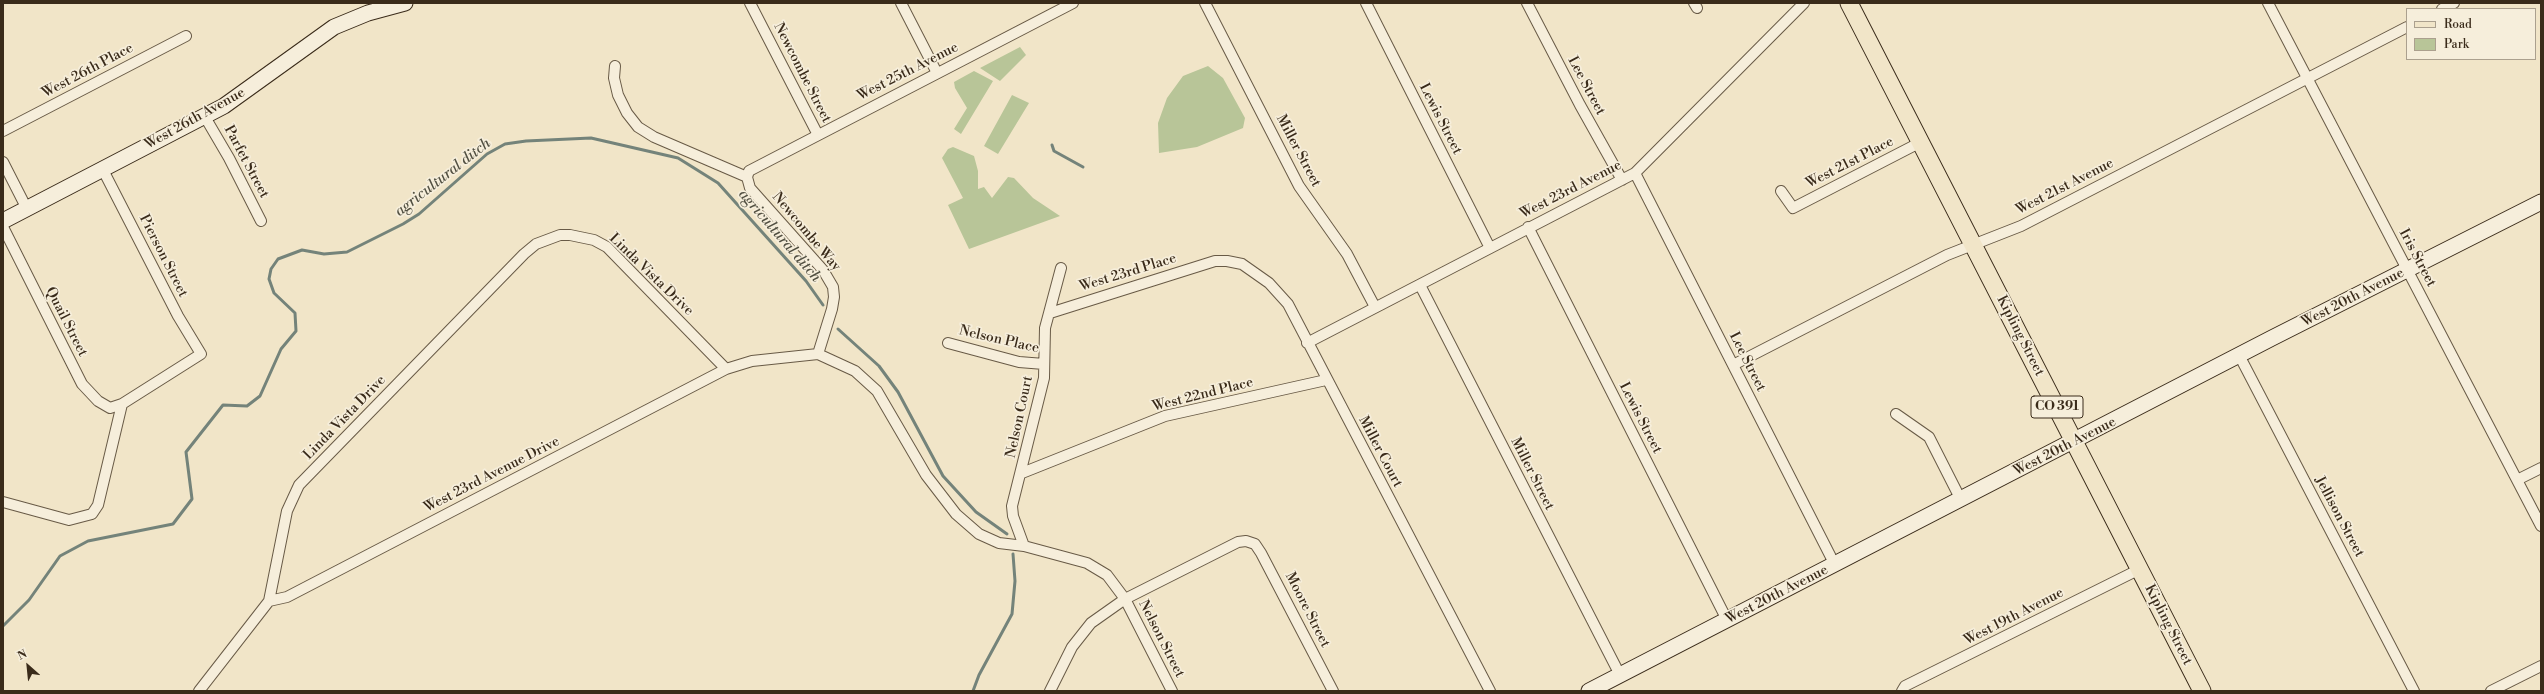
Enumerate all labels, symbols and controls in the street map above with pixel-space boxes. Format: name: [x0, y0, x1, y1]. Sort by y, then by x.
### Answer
legend: [2406, 8, 2536, 60]
text: Road: [2444, 17, 2472, 32]
street label: Newcombe Street: [770, 20, 834, 126]
text: Park: [2444, 37, 2469, 52]
street label: West 25th Avenue: [855, 39, 961, 105]
street label: West 26th Place: [40, 40, 136, 102]
street label: Lee Street: [1563, 54, 1609, 118]
street label: Lewis Street: [1415, 81, 1465, 157]
street label: West 26th Avenue: [142, 85, 248, 153]
street label: Miller Street: [1272, 112, 1324, 190]
street label: Parfet Street: [220, 123, 272, 201]
street label: West 21st Place: [1803, 134, 1897, 192]
water label: agricultural ditch: [391, 135, 495, 221]
street label: West 21st Avenue: [2013, 155, 2117, 219]
street label: West 23rd Avenue: [1517, 157, 1625, 223]
water label: agricultural ditch: [734, 186, 824, 286]
street label: Newcombe Way: [768, 189, 844, 275]
street label: Pierson Street: [135, 212, 191, 300]
street label: Iris Street: [2395, 226, 2439, 290]
street label: Linda Vista Drive: [605, 230, 697, 320]
street label: West 23rd Place: [1078, 250, 1178, 296]
street label: West 20th Avenue: [2299, 265, 2407, 331]
street label: Quail Street: [41, 284, 91, 360]
street label: Kipling Street: [1992, 293, 2048, 379]
street label: Nelson Place: [957, 323, 1041, 357]
street label: Lee Street: [1725, 330, 1769, 394]
street label: Linda Vista Drive: [300, 372, 390, 464]
street label: Nelson Court: [1003, 374, 1037, 460]
street label: West 22nd Place: [1151, 374, 1255, 416]
street label: Lewis Street: [1615, 380, 1665, 456]
road number: CO 391: [2031, 396, 2083, 418]
street label: Miller Court: [1354, 414, 1406, 490]
street label: West 20th Avenue: [2011, 414, 2119, 480]
street label: West 23rd Avenue Drive: [421, 433, 563, 517]
street label: Miller Street: [1507, 435, 1557, 513]
street label: Jellison Street: [2311, 474, 2367, 560]
street label: West 20th Avenue: [1723, 562, 1831, 628]
street label: Moore Street: [1281, 570, 1333, 650]
street label: Kipling Street: [2140, 582, 2196, 668]
street label: West 19th Avenue: [1961, 585, 2067, 649]
street label: Nelson Street: [1134, 597, 1188, 681]
north arrow: [8, 646, 48, 686]
text: N: [15, 647, 30, 664]

